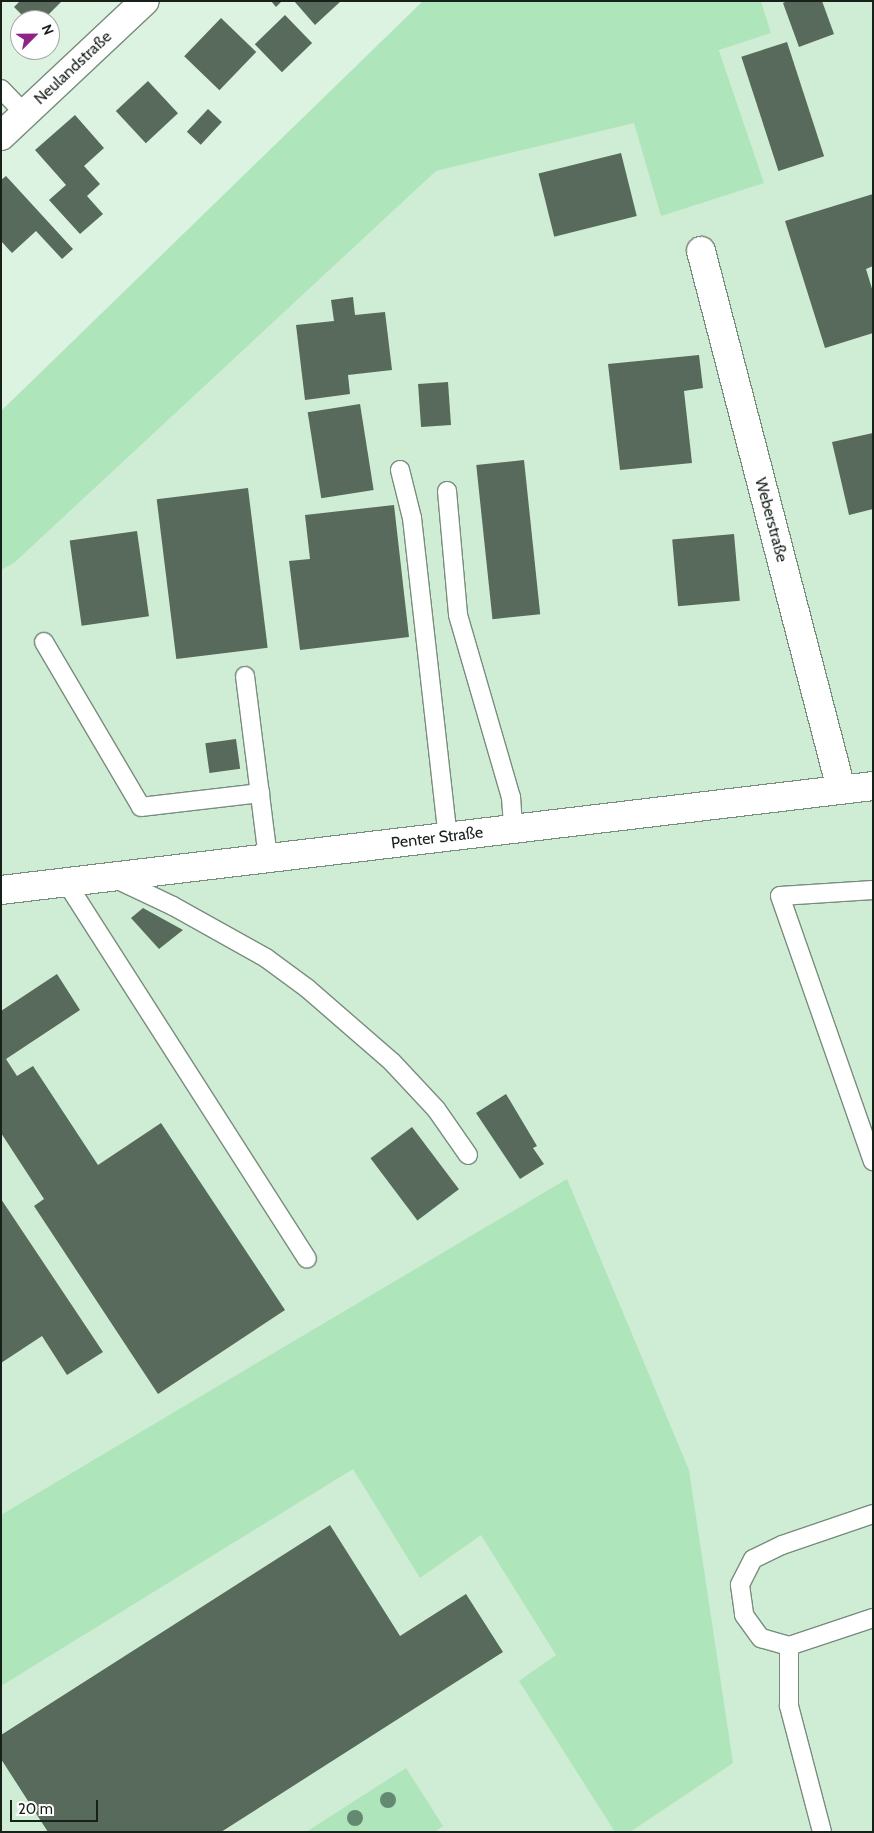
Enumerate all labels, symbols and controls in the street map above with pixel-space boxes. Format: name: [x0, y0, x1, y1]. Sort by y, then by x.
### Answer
north arrow: [10, 10, 60, 60]
street label: Neulandstraße: [30, 27, 116, 109]
street label: Weberstraße: [750, 476, 792, 564]
street label: Penter Straße: [390, 823, 484, 853]
scale bar: [12, 1790, 100, 1822]
text: 20 m: [18, 1800, 53, 1818]

